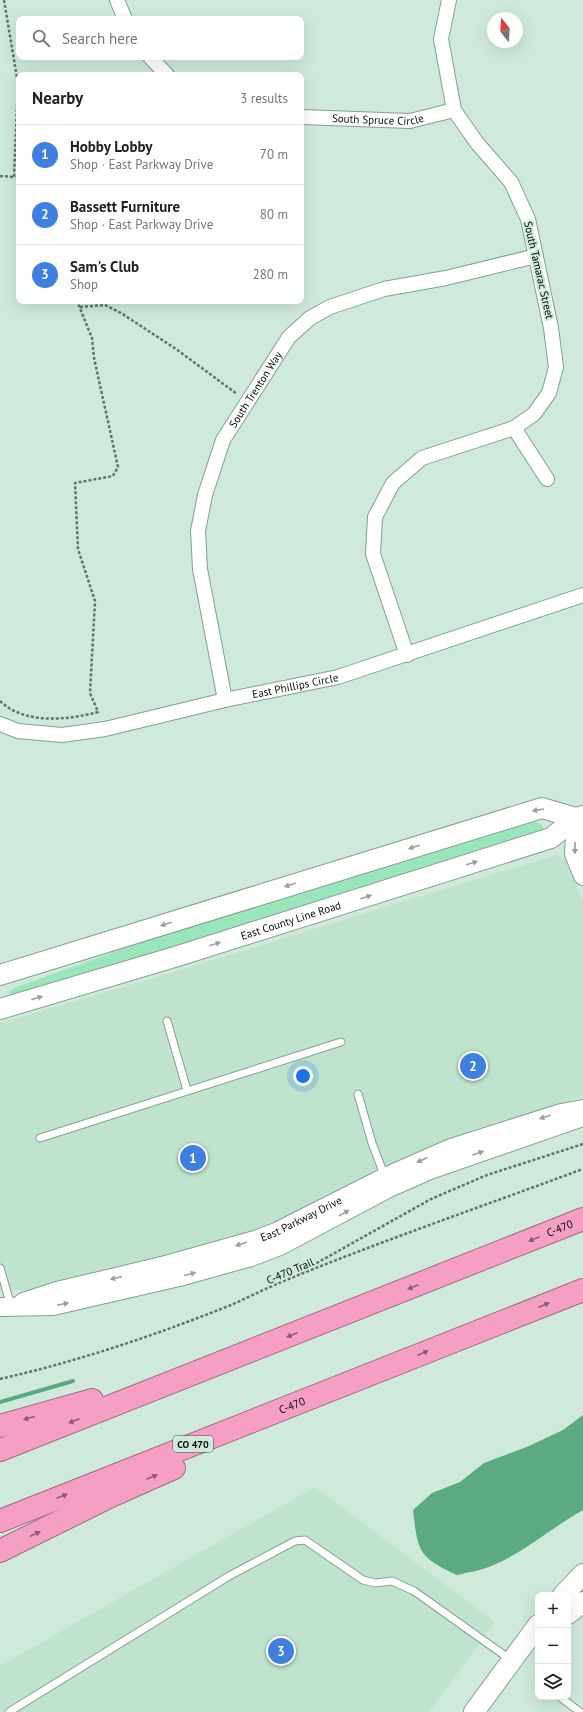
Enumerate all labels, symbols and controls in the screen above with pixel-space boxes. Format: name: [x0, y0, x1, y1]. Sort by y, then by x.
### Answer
north arrow: [487, 12, 523, 48]
search box: [16, 16, 304, 60]
icon: search: [30, 27, 52, 49]
text: Search here: [62, 29, 138, 48]
text: Nearby: [32, 87, 83, 109]
text: 3 results: [240, 90, 288, 107]
street label: South Spruce Circle: [332, 111, 426, 128]
text: Hobby Lobby: [70, 137, 152, 156]
text: 1: [41, 146, 49, 163]
text: 70 m: [260, 146, 288, 163]
text: Shop · East Parkway Drive: [70, 156, 213, 173]
text: Bassett Furniture: [70, 197, 180, 216]
text: 2: [41, 206, 49, 223]
text: 80 m: [260, 206, 288, 223]
text: Shop · East Parkway Drive: [70, 216, 213, 233]
street label: South Tamarac Street: [521, 220, 557, 320]
text: Sam's Club: [70, 257, 139, 276]
text: 3: [41, 266, 49, 283]
text: 280 m: [253, 266, 288, 283]
text: Shop: [70, 276, 98, 293]
street label: South Trenton Way: [226, 348, 285, 430]
street label: East Phillips Circle: [251, 670, 340, 701]
one-way arrow: [532, 807, 545, 813]
one-way arrow: [572, 842, 578, 855]
one-way arrow: [408, 844, 420, 850]
one-way arrow: [466, 860, 478, 866]
one-way arrow: [284, 883, 296, 889]
one-way arrow: [360, 894, 372, 900]
street label: East County Line Road: [239, 898, 343, 943]
one-way arrow: [159, 921, 171, 927]
one-way arrow: [210, 941, 222, 947]
one-way arrow: [32, 995, 44, 1001]
pin: 2: [460, 1051, 486, 1081]
your location: [293, 1066, 313, 1086]
one-way arrow: [539, 1114, 551, 1120]
pin: 1: [180, 1143, 206, 1173]
one-way arrow: [472, 1150, 484, 1156]
one-way arrow: [417, 1157, 428, 1163]
street label: East Parkway Drive: [258, 1193, 344, 1244]
one-way arrow: [338, 1209, 350, 1216]
street label: C-470: [544, 1217, 575, 1240]
one-way arrow: [527, 1236, 539, 1242]
one-way arrow: [235, 1241, 247, 1247]
street label: C-470 Trail: [264, 1254, 317, 1287]
one-way arrow: [184, 1271, 196, 1277]
one-way arrow: [110, 1275, 122, 1281]
one-way arrow: [407, 1284, 419, 1290]
one-way arrow: [57, 1300, 70, 1306]
one-way arrow: [538, 1302, 550, 1308]
one-way arrow: [287, 1332, 298, 1338]
one-way arrow: [417, 1350, 428, 1356]
street label: C-470: [277, 1394, 307, 1417]
one-way arrow: [23, 1415, 35, 1421]
one-way arrow: [68, 1418, 80, 1424]
road number: CO 470: [173, 1436, 213, 1452]
one-way arrow: [146, 1474, 157, 1480]
one-way arrow: [57, 1493, 69, 1499]
one-way arrow: [29, 1530, 40, 1537]
map controls: [535, 1592, 571, 1700]
button: +: [535, 1592, 571, 1628]
button: −: [535, 1628, 571, 1664]
pin: 3: [268, 1636, 294, 1666]
button: layers: [535, 1664, 571, 1700]

